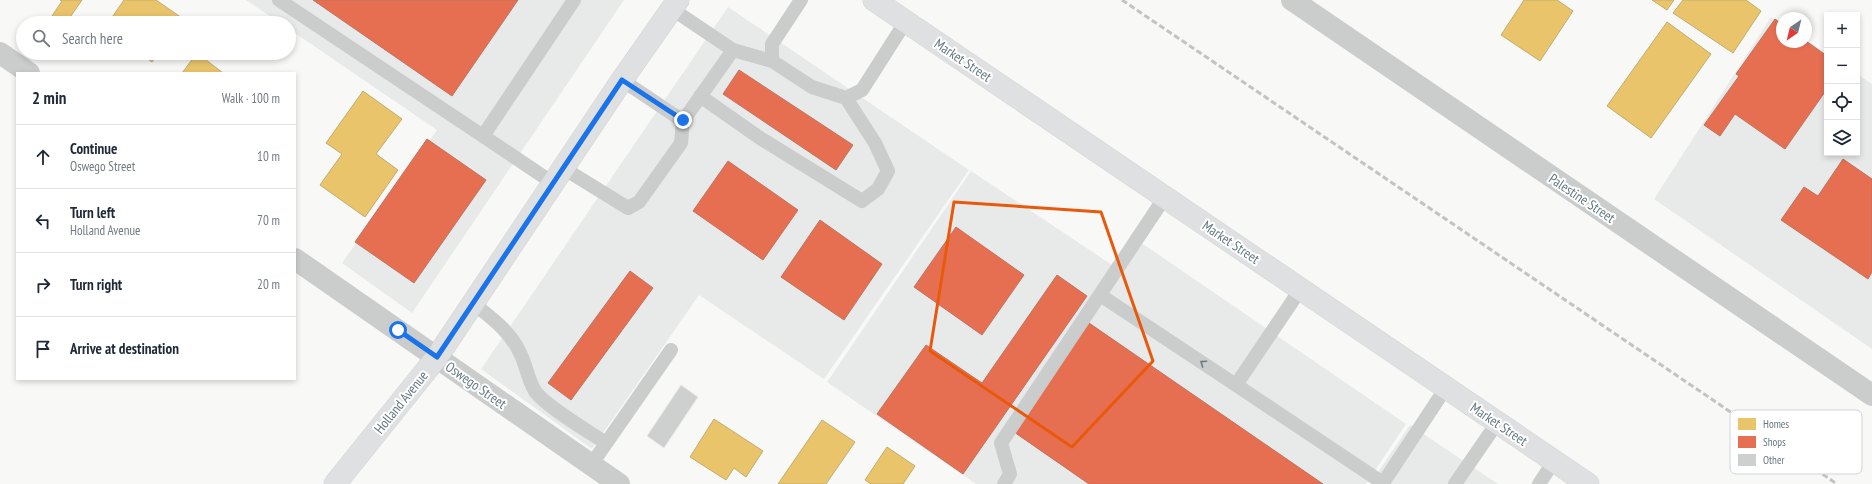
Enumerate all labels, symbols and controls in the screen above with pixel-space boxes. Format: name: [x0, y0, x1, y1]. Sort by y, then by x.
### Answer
north arrow: [1776, 12, 1812, 48]
map controls: [1824, 12, 1860, 156]
button: +: [1824, 12, 1860, 48]
search box: [16, 16, 296, 60]
icon: search: [30, 27, 52, 49]
text: Search here: [62, 29, 123, 48]
street label: Market Street: [931, 34, 995, 86]
button: −: [1824, 48, 1860, 84]
button: locate: [1824, 84, 1860, 120]
text: 2 min: [32, 87, 66, 109]
text: Walk · 100 m: [222, 90, 280, 107]
route end: [674, 111, 692, 129]
button: layers: [1824, 120, 1860, 156]
text: Continue: [70, 139, 117, 158]
icon: ahead: [32, 146, 54, 168]
text: 10 m: [257, 148, 280, 165]
text: Oswego Street: [70, 158, 135, 175]
street label: Palestine Street: [1545, 169, 1619, 227]
text: Turn left: [70, 203, 115, 222]
icon: left: [32, 210, 54, 232]
text: 70 m: [257, 212, 280, 229]
street label: Market Street: [1199, 216, 1263, 268]
text: Holland Avenue: [70, 222, 140, 239]
icon: right: [32, 274, 54, 296]
text: Turn right: [70, 275, 122, 294]
text: 20 m: [257, 276, 280, 293]
route start: [389, 321, 407, 339]
icon: arrive: [32, 338, 54, 360]
text: Arrive at destination: [70, 339, 179, 358]
street label: Oswego Street: [442, 357, 510, 413]
one-way arrow: [1200, 360, 1207, 368]
street label: Holland Avenue: [370, 367, 432, 437]
street label: Market Street: [1467, 398, 1531, 450]
legend: [1730, 410, 1862, 474]
text: Homes: [1763, 417, 1789, 431]
text: Shops: [1763, 435, 1786, 449]
text: Other: [1763, 453, 1784, 467]

